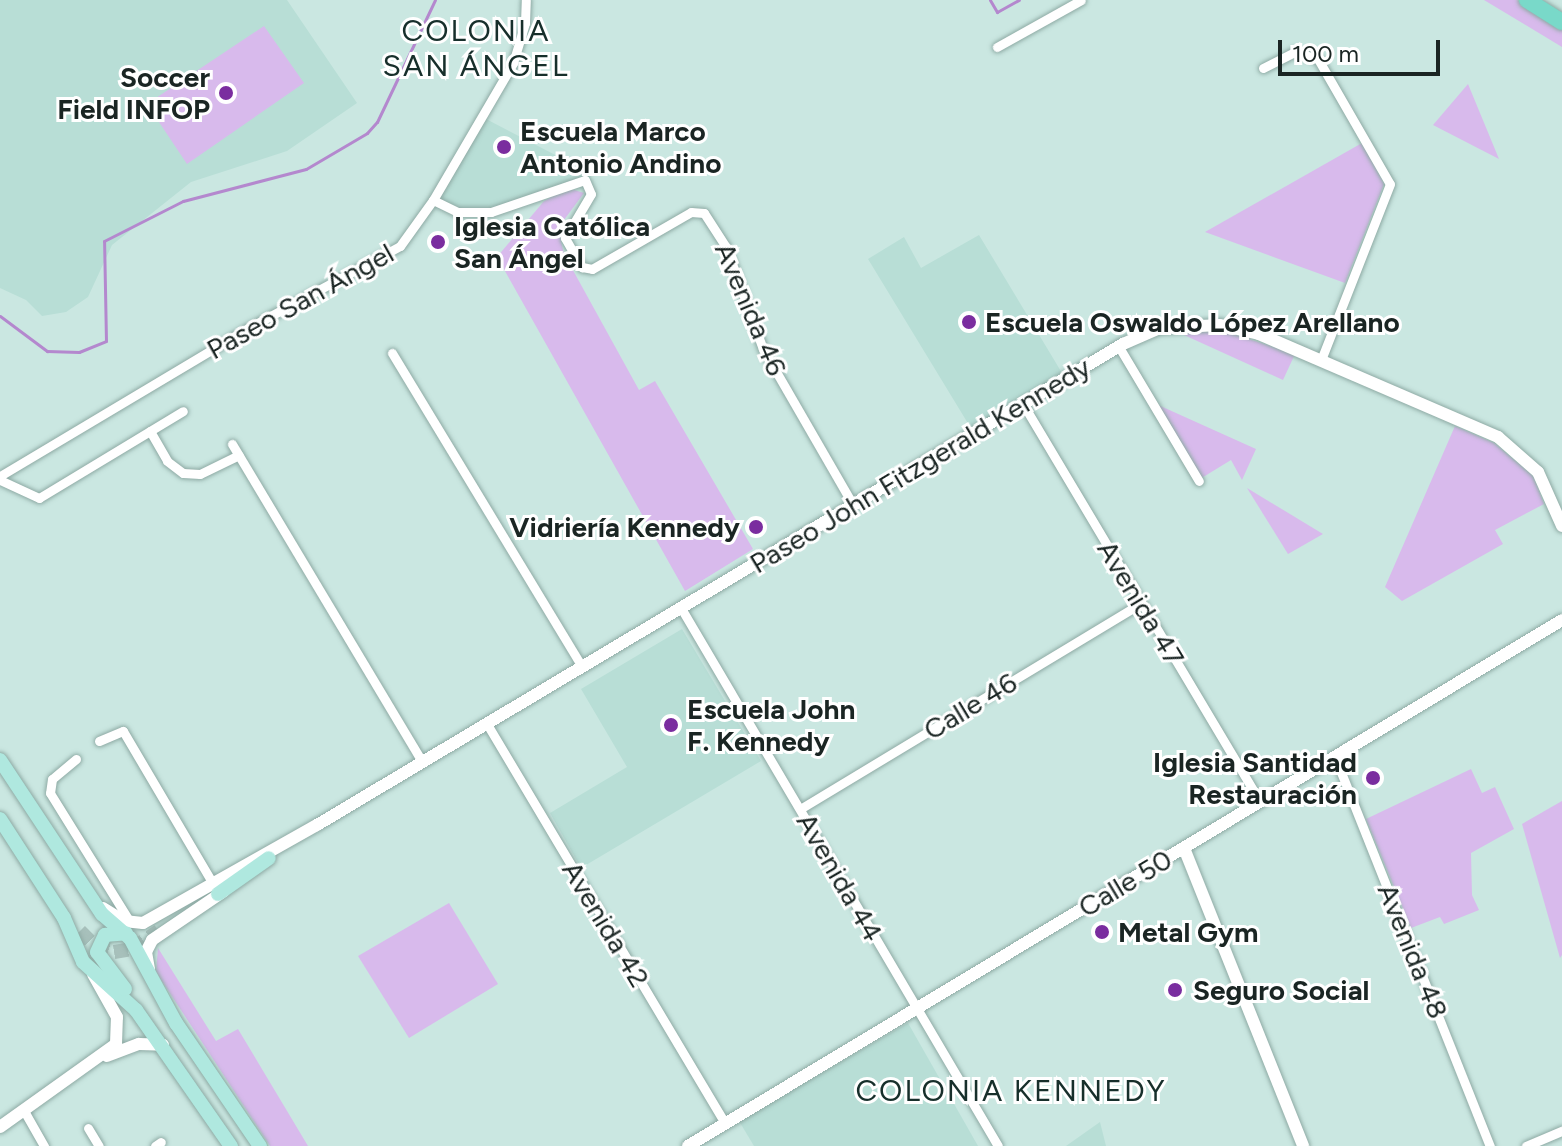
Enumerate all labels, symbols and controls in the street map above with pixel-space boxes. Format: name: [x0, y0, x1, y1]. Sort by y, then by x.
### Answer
district label: COLONIA SAN ÁNGEL: [382, 13, 570, 84]
scale bar: [1282, 24, 1444, 74]
text: 100 m: [1292, 39, 1359, 68]
place label: Soccer Field INFOP: [57, 60, 210, 126]
marker: Soccer Field INFOP: [217, 84, 235, 102]
place label: Escuela Marco Antonio Andino: [520, 114, 721, 180]
marker: Escuela Marco Antonio Andino: [495, 138, 513, 156]
place label: Iglesia Católica San Ángel: [454, 209, 650, 275]
marker: Iglesia Católica San Ángel: [429, 233, 447, 251]
street label: Paseo San Ángel: [201, 236, 399, 366]
street label: Avenida 46: [708, 237, 794, 381]
place label: Escuela Oswaldo López Arellano: [985, 305, 1400, 339]
marker: Escuela Oswaldo López Arellano: [960, 313, 978, 331]
street label: Paseo John Fitzgerald Kennedy: [744, 350, 1096, 580]
place label: Vidriería Kennedy: [509, 510, 740, 544]
marker: Vidriería Kennedy: [747, 518, 765, 536]
street label: Avenida 47: [1090, 534, 1192, 672]
street label: Calle 46: [918, 665, 1022, 747]
place label: Escuela John F. Kennedy: [687, 692, 855, 758]
marker: Escuela John F. Kennedy: [662, 716, 680, 734]
place label: Iglesia Santidad Restauración: [1153, 745, 1357, 811]
marker: Iglesia Santidad Restauración: [1364, 769, 1382, 787]
street label: Avenida 44: [790, 807, 890, 947]
street label: Calle 50: [1072, 842, 1178, 924]
street label: Avenida 42: [555, 855, 657, 993]
street label: Avenida 48: [1371, 879, 1455, 1023]
place label: Metal Gym: [1118, 915, 1258, 949]
marker: Metal Gym: [1093, 923, 1111, 941]
place label: Seguro Social: [1193, 973, 1369, 1007]
marker: Seguro Social: [1164, 979, 1186, 1001]
district label: COLONIA KENNEDY: [855, 1073, 1167, 1109]

